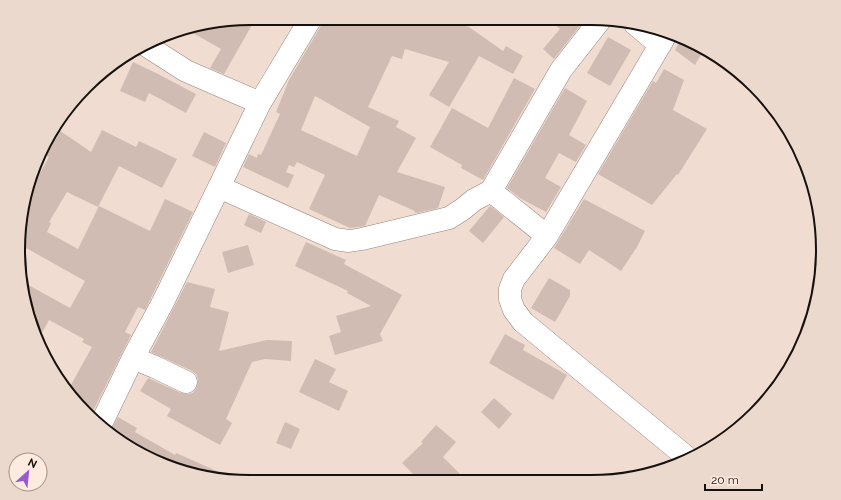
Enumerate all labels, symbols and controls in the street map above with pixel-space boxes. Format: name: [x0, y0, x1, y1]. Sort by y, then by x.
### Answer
north arrow: [8, 452, 48, 492]
text: N: [26, 456, 39, 471]
scale bar: [705, 466, 762, 492]
text: 20 m: [711, 473, 739, 487]

